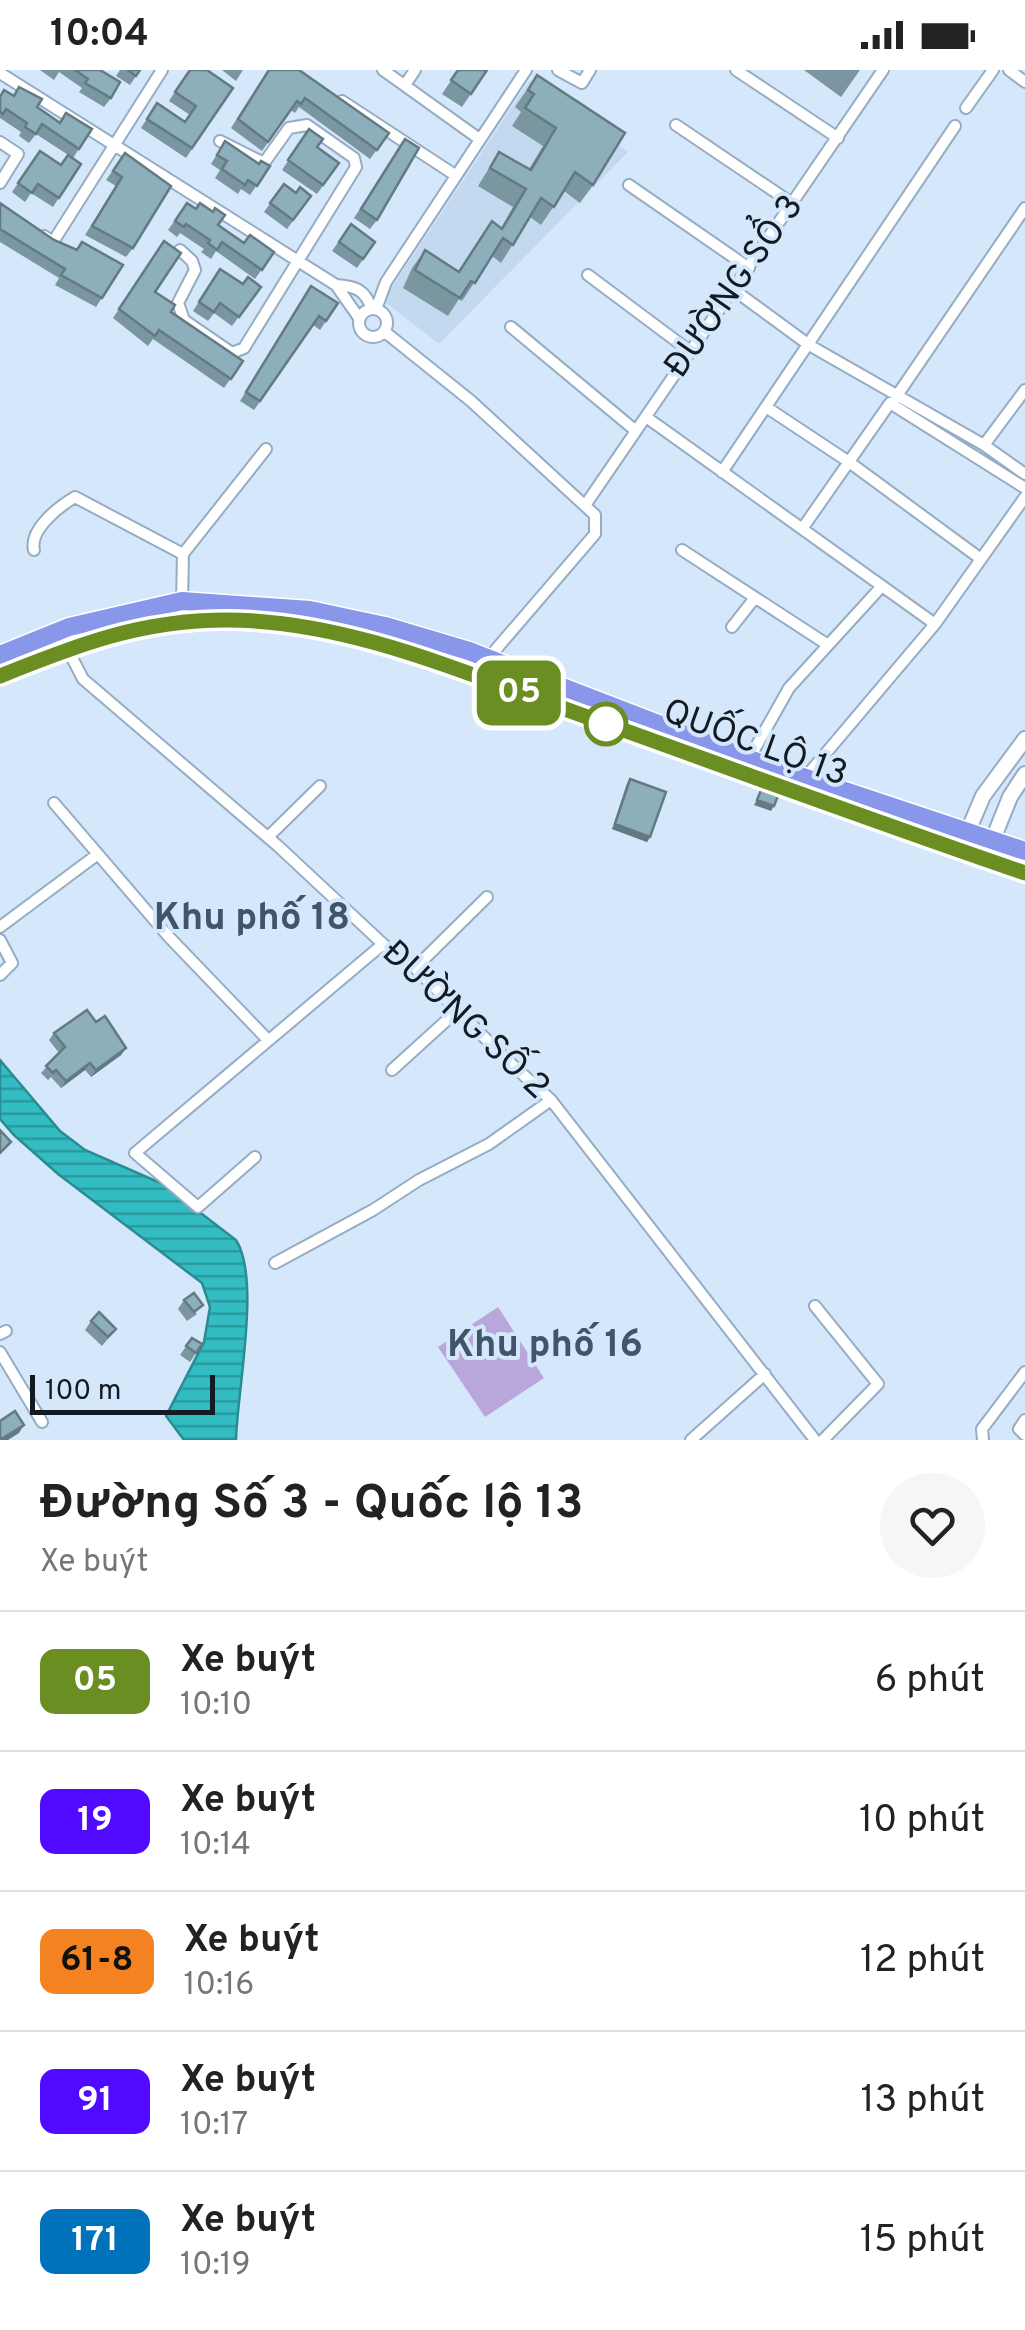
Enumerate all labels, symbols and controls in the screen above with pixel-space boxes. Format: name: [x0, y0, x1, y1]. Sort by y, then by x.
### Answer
text: 10:04: [50, 11, 149, 60]
street label: ĐƯỜNG SỔ 3: [648, 182, 814, 387]
line badge: 05: [474, 660, 564, 726]
text: 05: [497, 671, 541, 715]
street label: QUỐC LỘ 13: [657, 685, 855, 798]
unlabelled marker: [585, 703, 627, 745]
district label: Khu phố 18: [154, 895, 350, 944]
street label: ĐƯỜNG SỐ 2: [372, 928, 562, 1110]
district label: Khu phố 16: [447, 1322, 643, 1371]
scale bar: [30, 1370, 215, 1414]
text: 100 m: [45, 1374, 121, 1410]
button: heart: [880, 1473, 985, 1578]
text: Đường Số 3 - Quốc lộ 13: [40, 1475, 583, 1535]
text: Xe buýt: [40, 1543, 149, 1583]
text: Xe buýt: [180, 1637, 316, 1686]
text: 6 phút: [875, 1657, 985, 1706]
text: 05: [73, 1659, 117, 1703]
text: 10:10: [180, 1686, 252, 1726]
text: Xe buýt: [180, 1777, 316, 1826]
text: 10 phút: [859, 1797, 985, 1846]
text: 19: [77, 1799, 113, 1843]
text: 10:14: [180, 1826, 251, 1866]
text: Xe buýt: [184, 1917, 319, 1966]
text: 12 phút: [860, 1937, 985, 1986]
text: 61-8: [60, 1939, 134, 1983]
text: 10:16: [184, 1966, 254, 2006]
text: Xe buýt: [180, 2057, 316, 2106]
text: 13 phút: [860, 2077, 985, 2126]
text: 91: [77, 2079, 113, 2123]
text: 10:17: [180, 2106, 248, 2146]
text: Xe buýt: [180, 2197, 316, 2246]
text: 15 phút: [860, 2217, 985, 2266]
text: 171: [71, 2219, 119, 2263]
text: 10:19: [180, 2246, 251, 2286]

